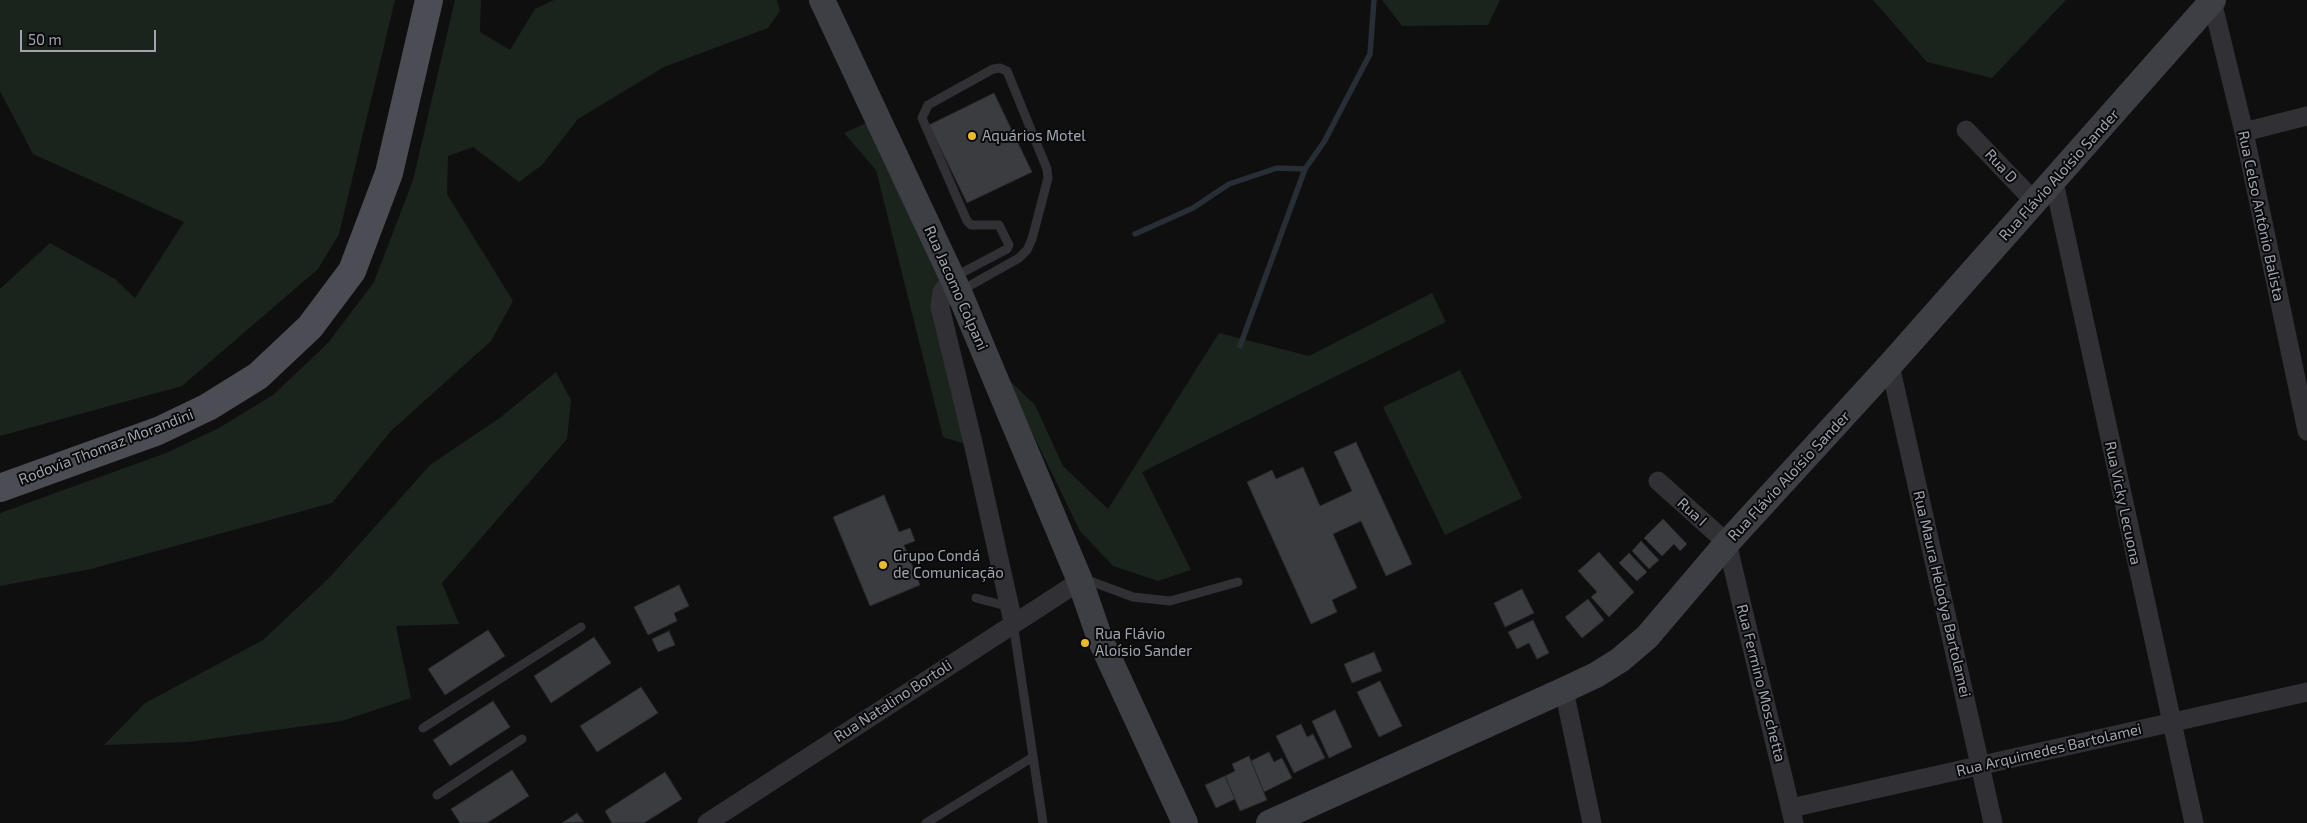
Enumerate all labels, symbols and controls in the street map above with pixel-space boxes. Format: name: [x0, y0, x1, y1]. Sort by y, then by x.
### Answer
scale bar: [22, 20, 159, 52]
text: 50 m: [28, 30, 62, 48]
street label: Rua Flávio Aloísio Sander: [1995, 105, 2123, 245]
place label: Aquários Motel: [982, 127, 1086, 145]
street label: Rua Celso Antônio Balista: [2234, 129, 2288, 303]
marker: Aquários Motel: [966, 130, 978, 142]
street label: Rua D: [1981, 145, 2021, 187]
street label: Rua Jacomo Colpani: [920, 223, 992, 353]
street label: Rodovia Thomaz Morandini: [16, 405, 196, 489]
street label: Rua Flávio Aloísio Sander: [1724, 407, 1854, 545]
street label: Rua Vicky Lecuona: [2101, 440, 2145, 566]
street label: Rua Maura Helodya Bartolamei: [1909, 489, 1975, 699]
street label: Rua I: [1674, 494, 1710, 530]
place label: Grupo Condá de Comunicação: [893, 547, 1004, 582]
marker: Grupo Condá de Comunicação: [877, 559, 889, 571]
street label: Rua Fermino Moschetta: [1733, 602, 1789, 764]
place label: Rua Flávio Aloísio Sander: [1095, 625, 1192, 660]
marker: Rua Flávio Aloísio Sander: [1079, 637, 1091, 649]
street label: Rua Natalino Bortoli: [831, 656, 955, 746]
street label: Rua Arquimedes Bartolamei: [1955, 720, 2143, 780]

